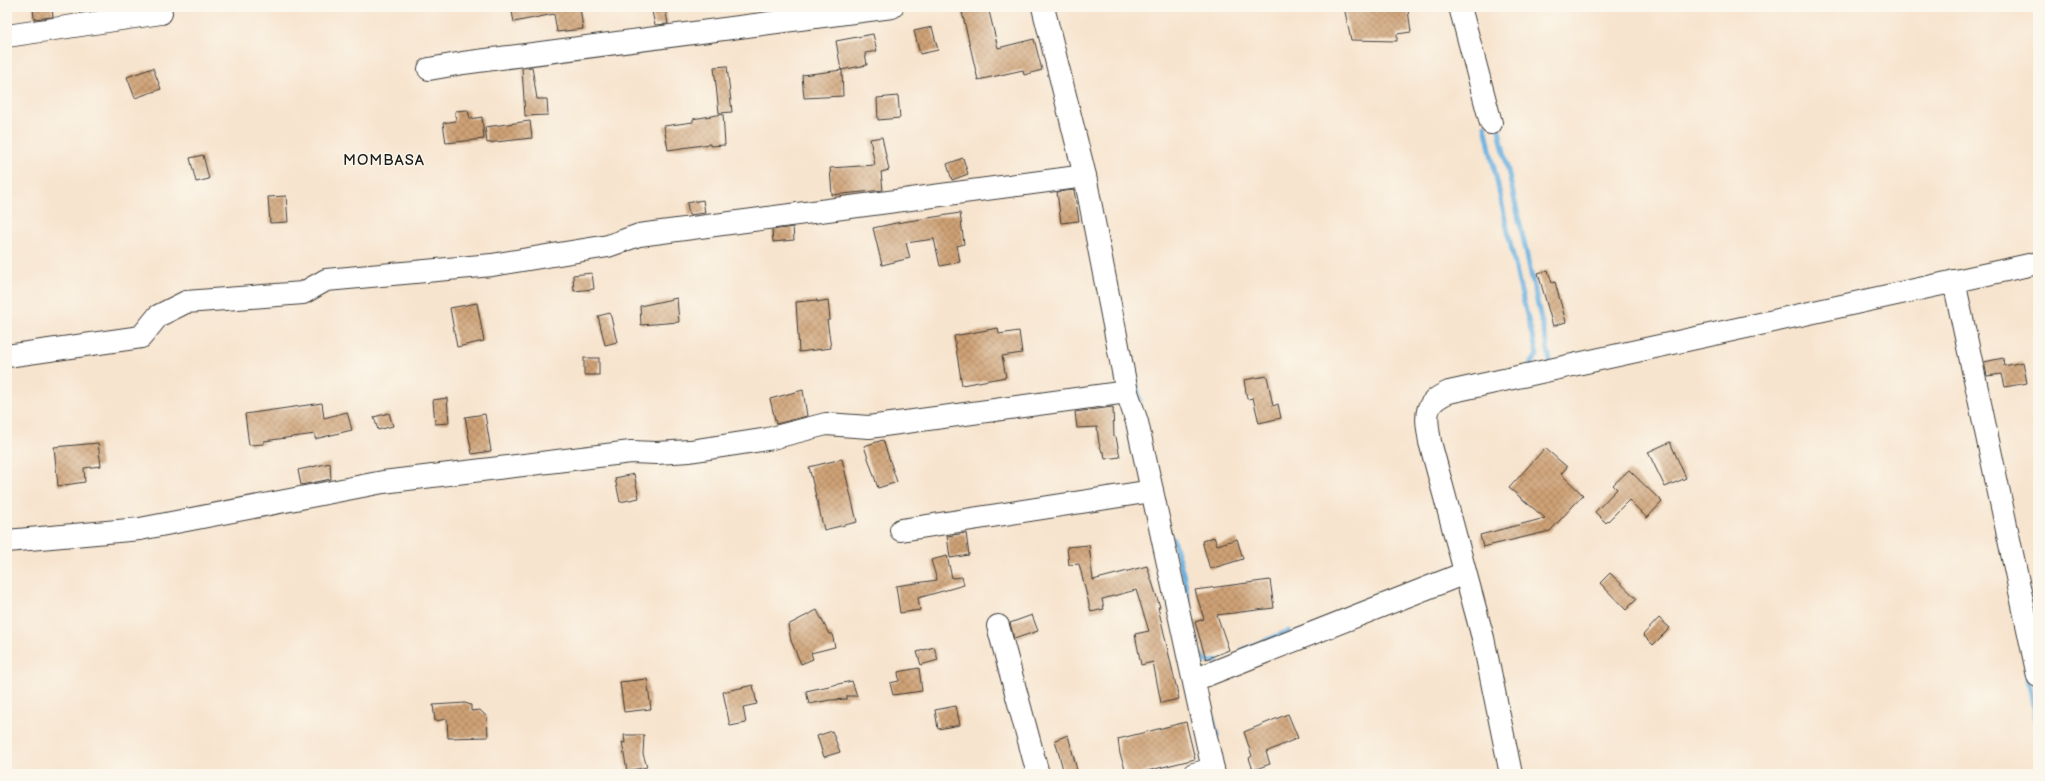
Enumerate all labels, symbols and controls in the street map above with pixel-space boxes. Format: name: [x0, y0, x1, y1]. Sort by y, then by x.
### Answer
district label: MOMBASA: [343, 151, 425, 170]

